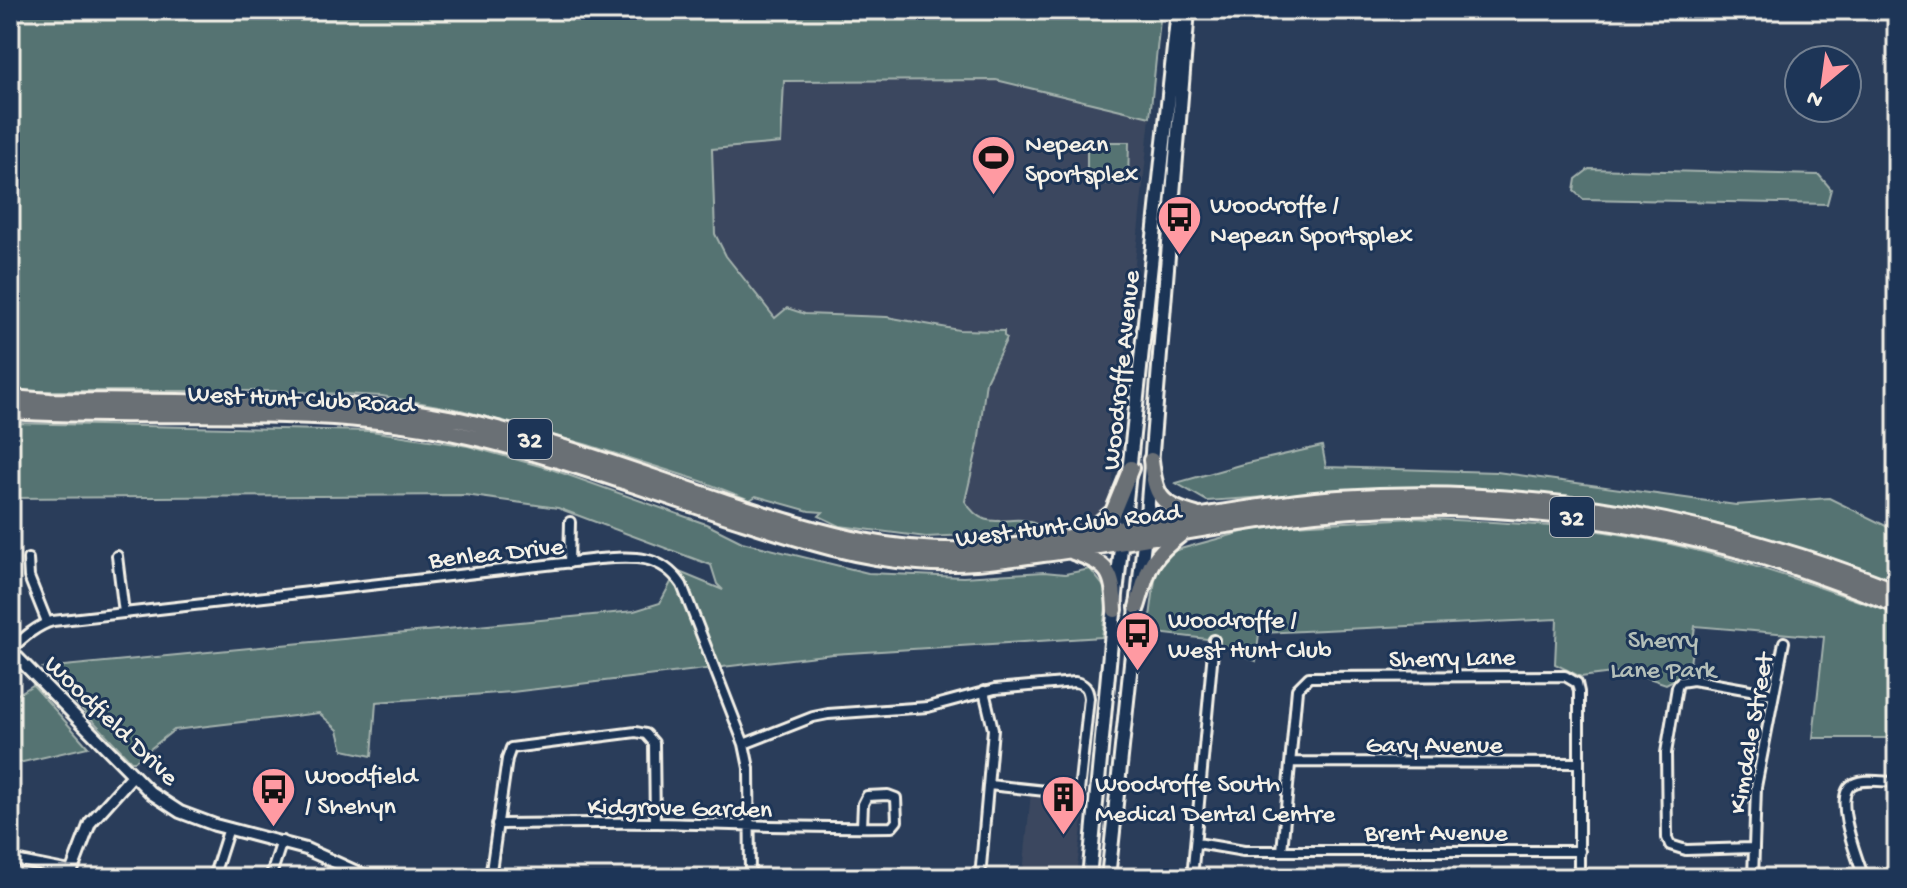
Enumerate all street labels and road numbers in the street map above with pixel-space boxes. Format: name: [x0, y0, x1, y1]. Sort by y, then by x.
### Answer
street label: Woodroffe Avenue: [1098, 268, 1149, 472]
street label: West Hunt Club Road: [187, 380, 417, 423]
road number: 32: [508, 419, 552, 459]
road number: 32: [1550, 497, 1594, 537]
street label: West Hunt Club Road: [954, 498, 1185, 557]
street label: Benlea Drive: [426, 533, 566, 578]
street label: Sherry Lane: [1389, 644, 1516, 677]
street label: Kimdale Street: [1724, 649, 1783, 817]
street label: Woodfield Drive: [36, 650, 184, 795]
street label: Gary Avenue: [1365, 732, 1503, 763]
street label: Kidgrove Garden: [587, 793, 773, 828]
street label: Brent Avenue: [1363, 820, 1508, 851]

